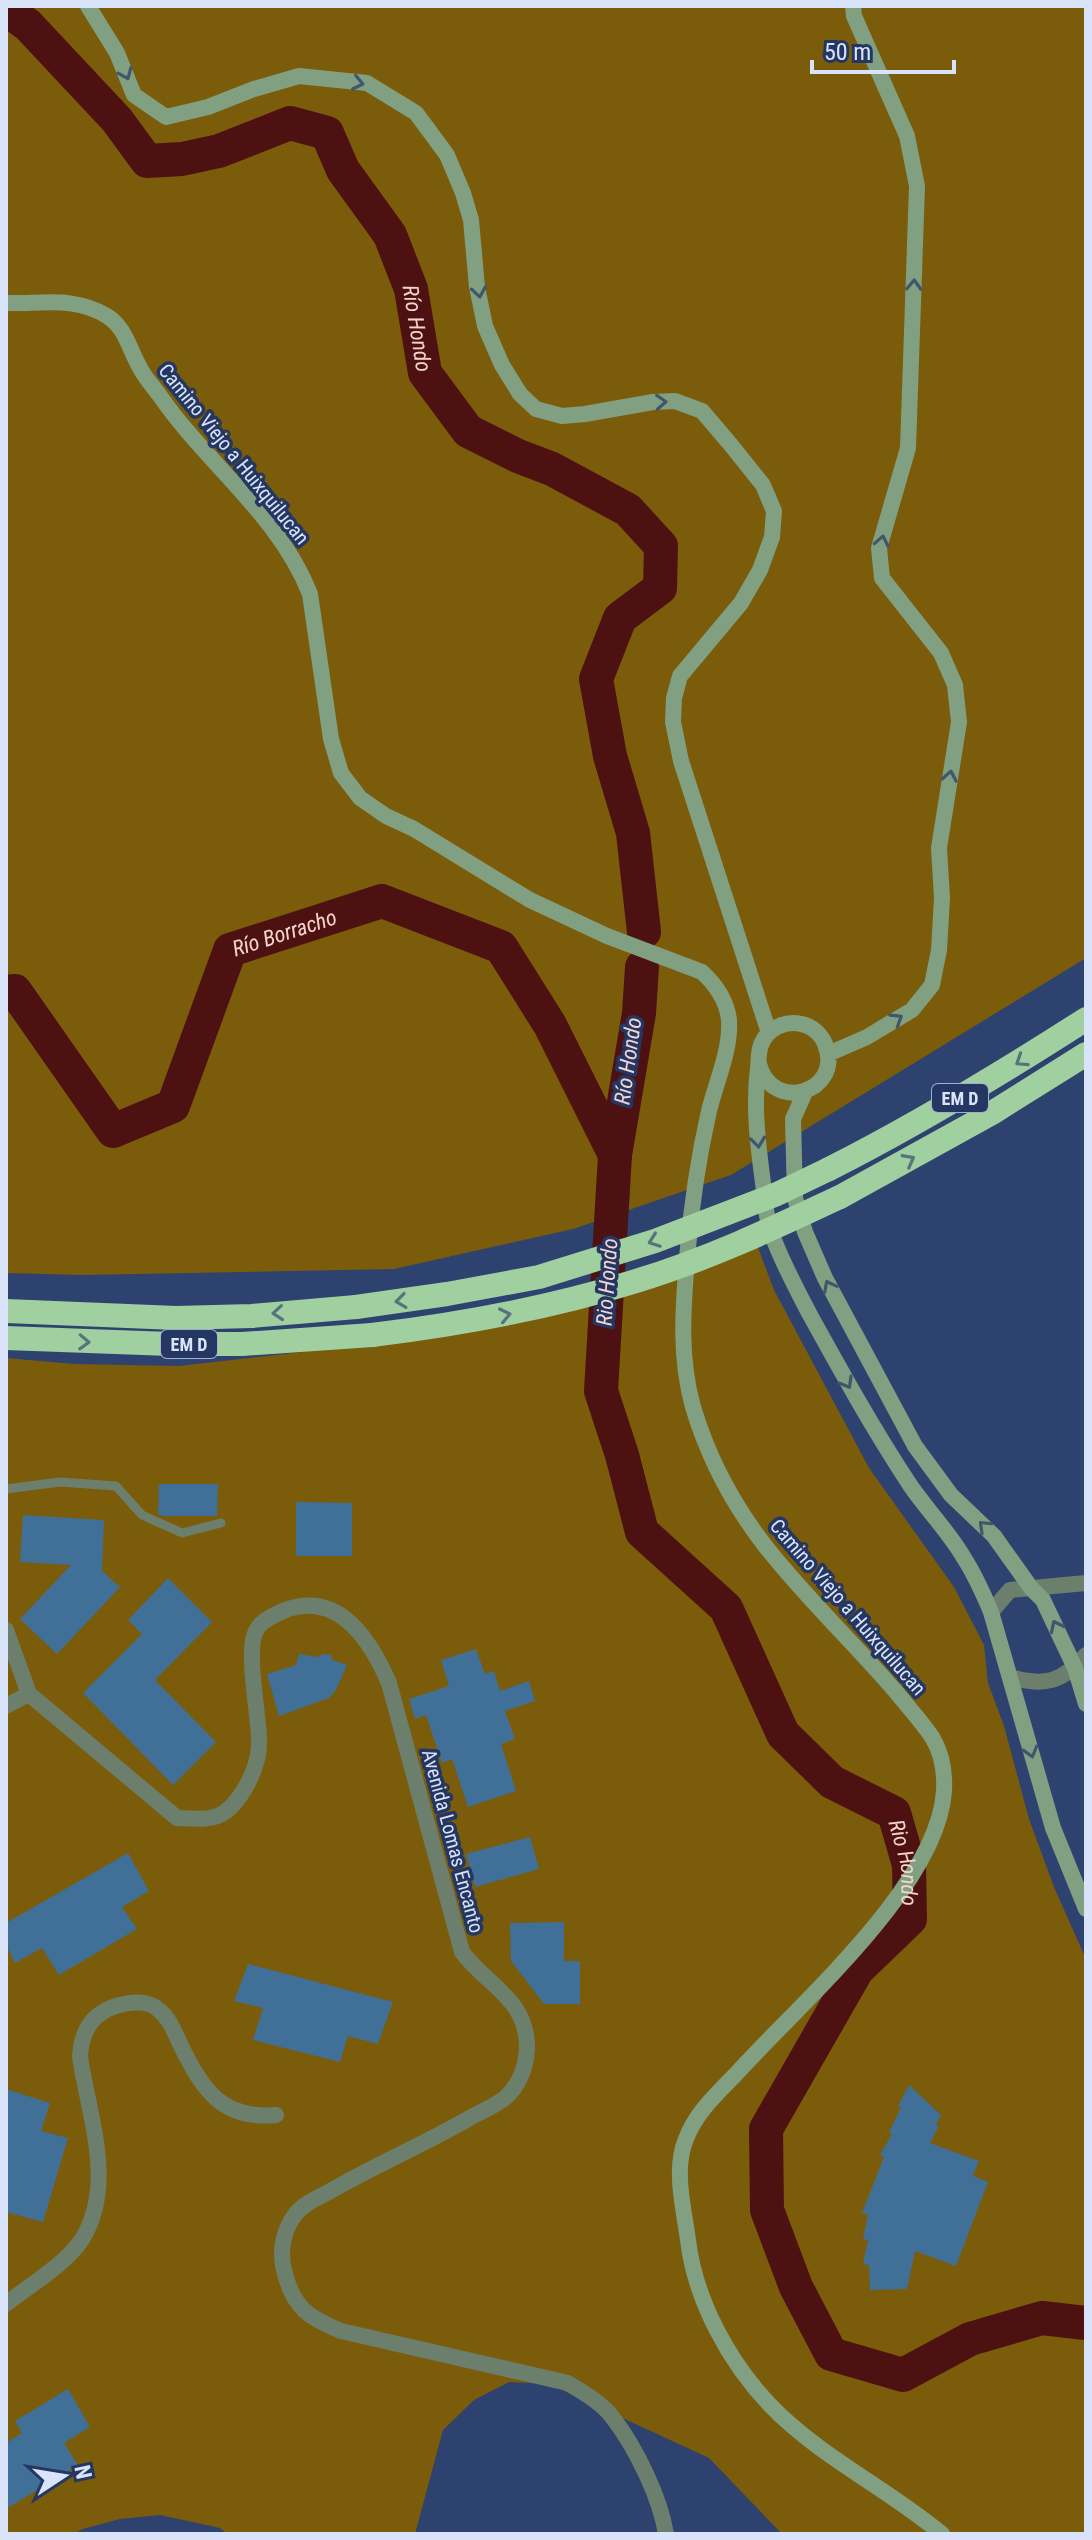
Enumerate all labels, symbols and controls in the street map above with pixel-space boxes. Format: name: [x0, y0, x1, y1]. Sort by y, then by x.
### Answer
scale bar: [812, 24, 954, 74]
text: 50 m: [824, 38, 871, 66]
one-way arrow: [116, 66, 132, 81]
one-way arrow: [350, 74, 364, 91]
one-way arrow: [905, 278, 922, 291]
water label: Río Hondo: [398, 283, 437, 374]
one-way arrow: [470, 285, 487, 298]
street label: Camino Viejo a Huixquilucan: [154, 359, 314, 549]
one-way arrow: [655, 394, 667, 411]
one-way arrow: [873, 535, 890, 548]
one-way arrow: [940, 769, 957, 783]
water label: Río Borracho: [229, 904, 340, 961]
one-way arrow: [888, 1013, 903, 1028]
water label: Río Hondo: [610, 1016, 646, 1106]
one-way arrow: [1015, 1051, 1029, 1066]
road number: EM D: [932, 1084, 988, 1112]
one-way arrow: [750, 1136, 767, 1149]
one-way arrow: [900, 1154, 915, 1169]
one-way arrow: [648, 1231, 662, 1248]
water label: Rio Hondo: [591, 1237, 623, 1327]
one-way arrow: [823, 1279, 839, 1294]
one-way arrow: [394, 1292, 407, 1309]
one-way arrow: [271, 1304, 284, 1321]
one-way arrow: [498, 1307, 511, 1324]
road number: EM D: [161, 1330, 217, 1358]
one-way arrow: [78, 1333, 91, 1350]
one-way arrow: [837, 1374, 853, 1388]
street label: Camino Viejo a Huixquilucan: [765, 1514, 931, 1700]
one-way arrow: [978, 1522, 993, 1536]
one-way arrow: [1050, 1619, 1066, 1634]
one-way arrow: [1022, 1745, 1038, 1759]
street label: Avenida Lomas Encanto: [417, 1747, 489, 1935]
water label: Rio Hondo: [884, 1817, 922, 1906]
north arrow: [24, 2436, 104, 2516]
text: N: [69, 2463, 97, 2481]

